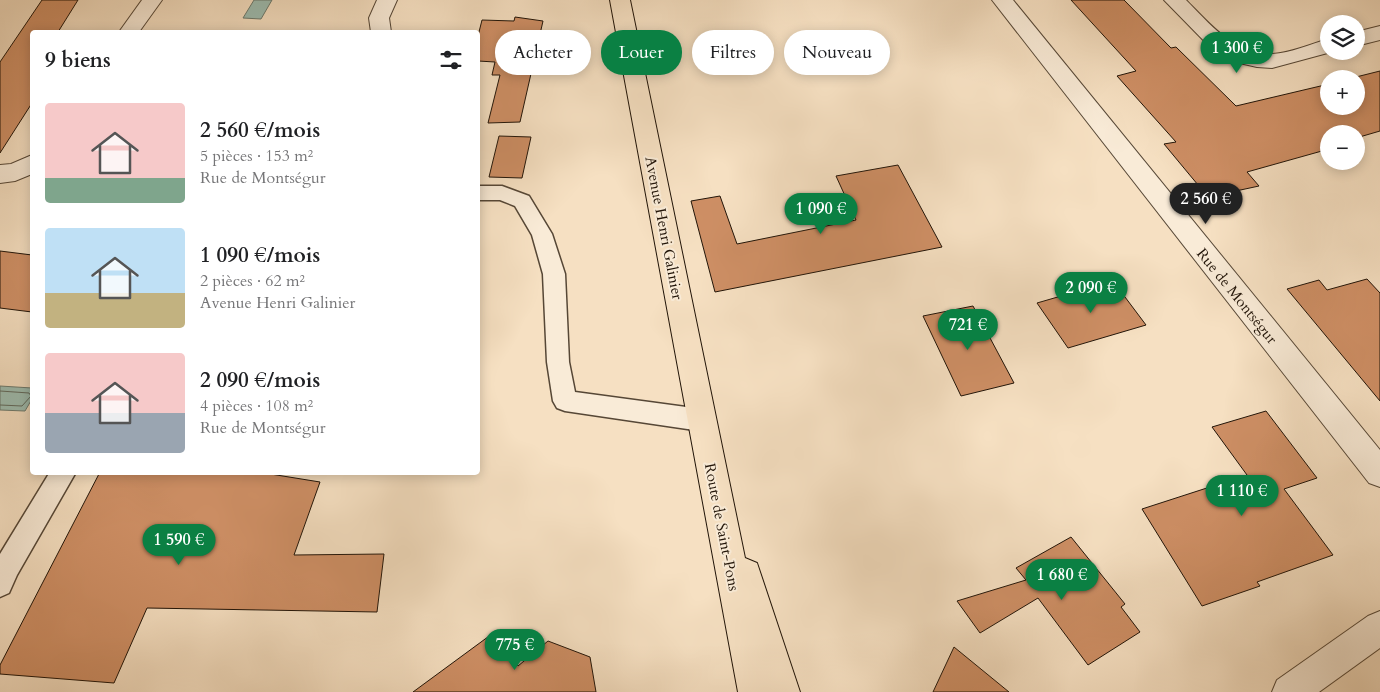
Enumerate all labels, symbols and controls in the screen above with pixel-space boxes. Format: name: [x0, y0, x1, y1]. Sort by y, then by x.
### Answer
map controls: [1320, 15, 1365, 170]
button: layers: [1320, 15, 1365, 60]
chip: Acheter: [495, 30, 591, 75]
chip: Louer: [601, 30, 682, 75]
chip: Filtres: [692, 30, 774, 75]
chip: Nouveau: [784, 30, 890, 75]
pin: 1 300 €: [1191, 32, 1283, 74]
text: 1 300 €: [1212, 37, 1262, 59]
text: 9 biens: [45, 46, 111, 75]
icon: filters: [437, 46, 465, 74]
button: +: [1320, 70, 1365, 115]
text: 2 560 €/mois: [200, 116, 320, 145]
icon: home: [85, 123, 145, 183]
button: −: [1320, 125, 1365, 170]
text: 5 pièces · 153 m²: [200, 145, 313, 167]
street label: Avenue Henri Galinier: [640, 155, 688, 302]
text: Rue de Montségur: [200, 167, 326, 189]
pin: 2 560 €: [1160, 182, 1252, 225]
text: 2 560 €: [1181, 188, 1231, 210]
pin: 1 090 €: [775, 192, 867, 235]
text: 1 090 €: [796, 198, 846, 220]
text: 1 090 €/mois: [200, 241, 320, 270]
street label: Rue de Montségur: [1192, 244, 1282, 348]
icon: home: [85, 248, 145, 308]
text: 2 pièces · 62 m²: [200, 270, 305, 292]
pin: 2 090 €: [1045, 272, 1137, 314]
text: 2 090 €: [1066, 277, 1116, 299]
text: Avenue Henri Galinier: [200, 292, 355, 314]
pin: 721 €: [933, 308, 1003, 351]
text: 721 €: [949, 314, 987, 336]
text: 2 090 €/mois: [200, 366, 320, 395]
icon: home: [85, 373, 145, 433]
text: 4 pièces · 108 m²: [200, 395, 313, 417]
text: Rue de Montségur: [200, 417, 326, 439]
street label: Route de Saint-Pons: [700, 461, 744, 593]
pin: 1 110 €: [1196, 474, 1288, 517]
text: 1 110 €: [1217, 480, 1267, 502]
pin: 1 590 €: [133, 524, 225, 566]
text: 1 590 €: [154, 529, 204, 551]
pin: 1 680 €: [1016, 558, 1108, 601]
text: 1 680 €: [1037, 564, 1087, 586]
pin: 775 €: [480, 628, 550, 671]
text: 775 €: [496, 634, 534, 656]

